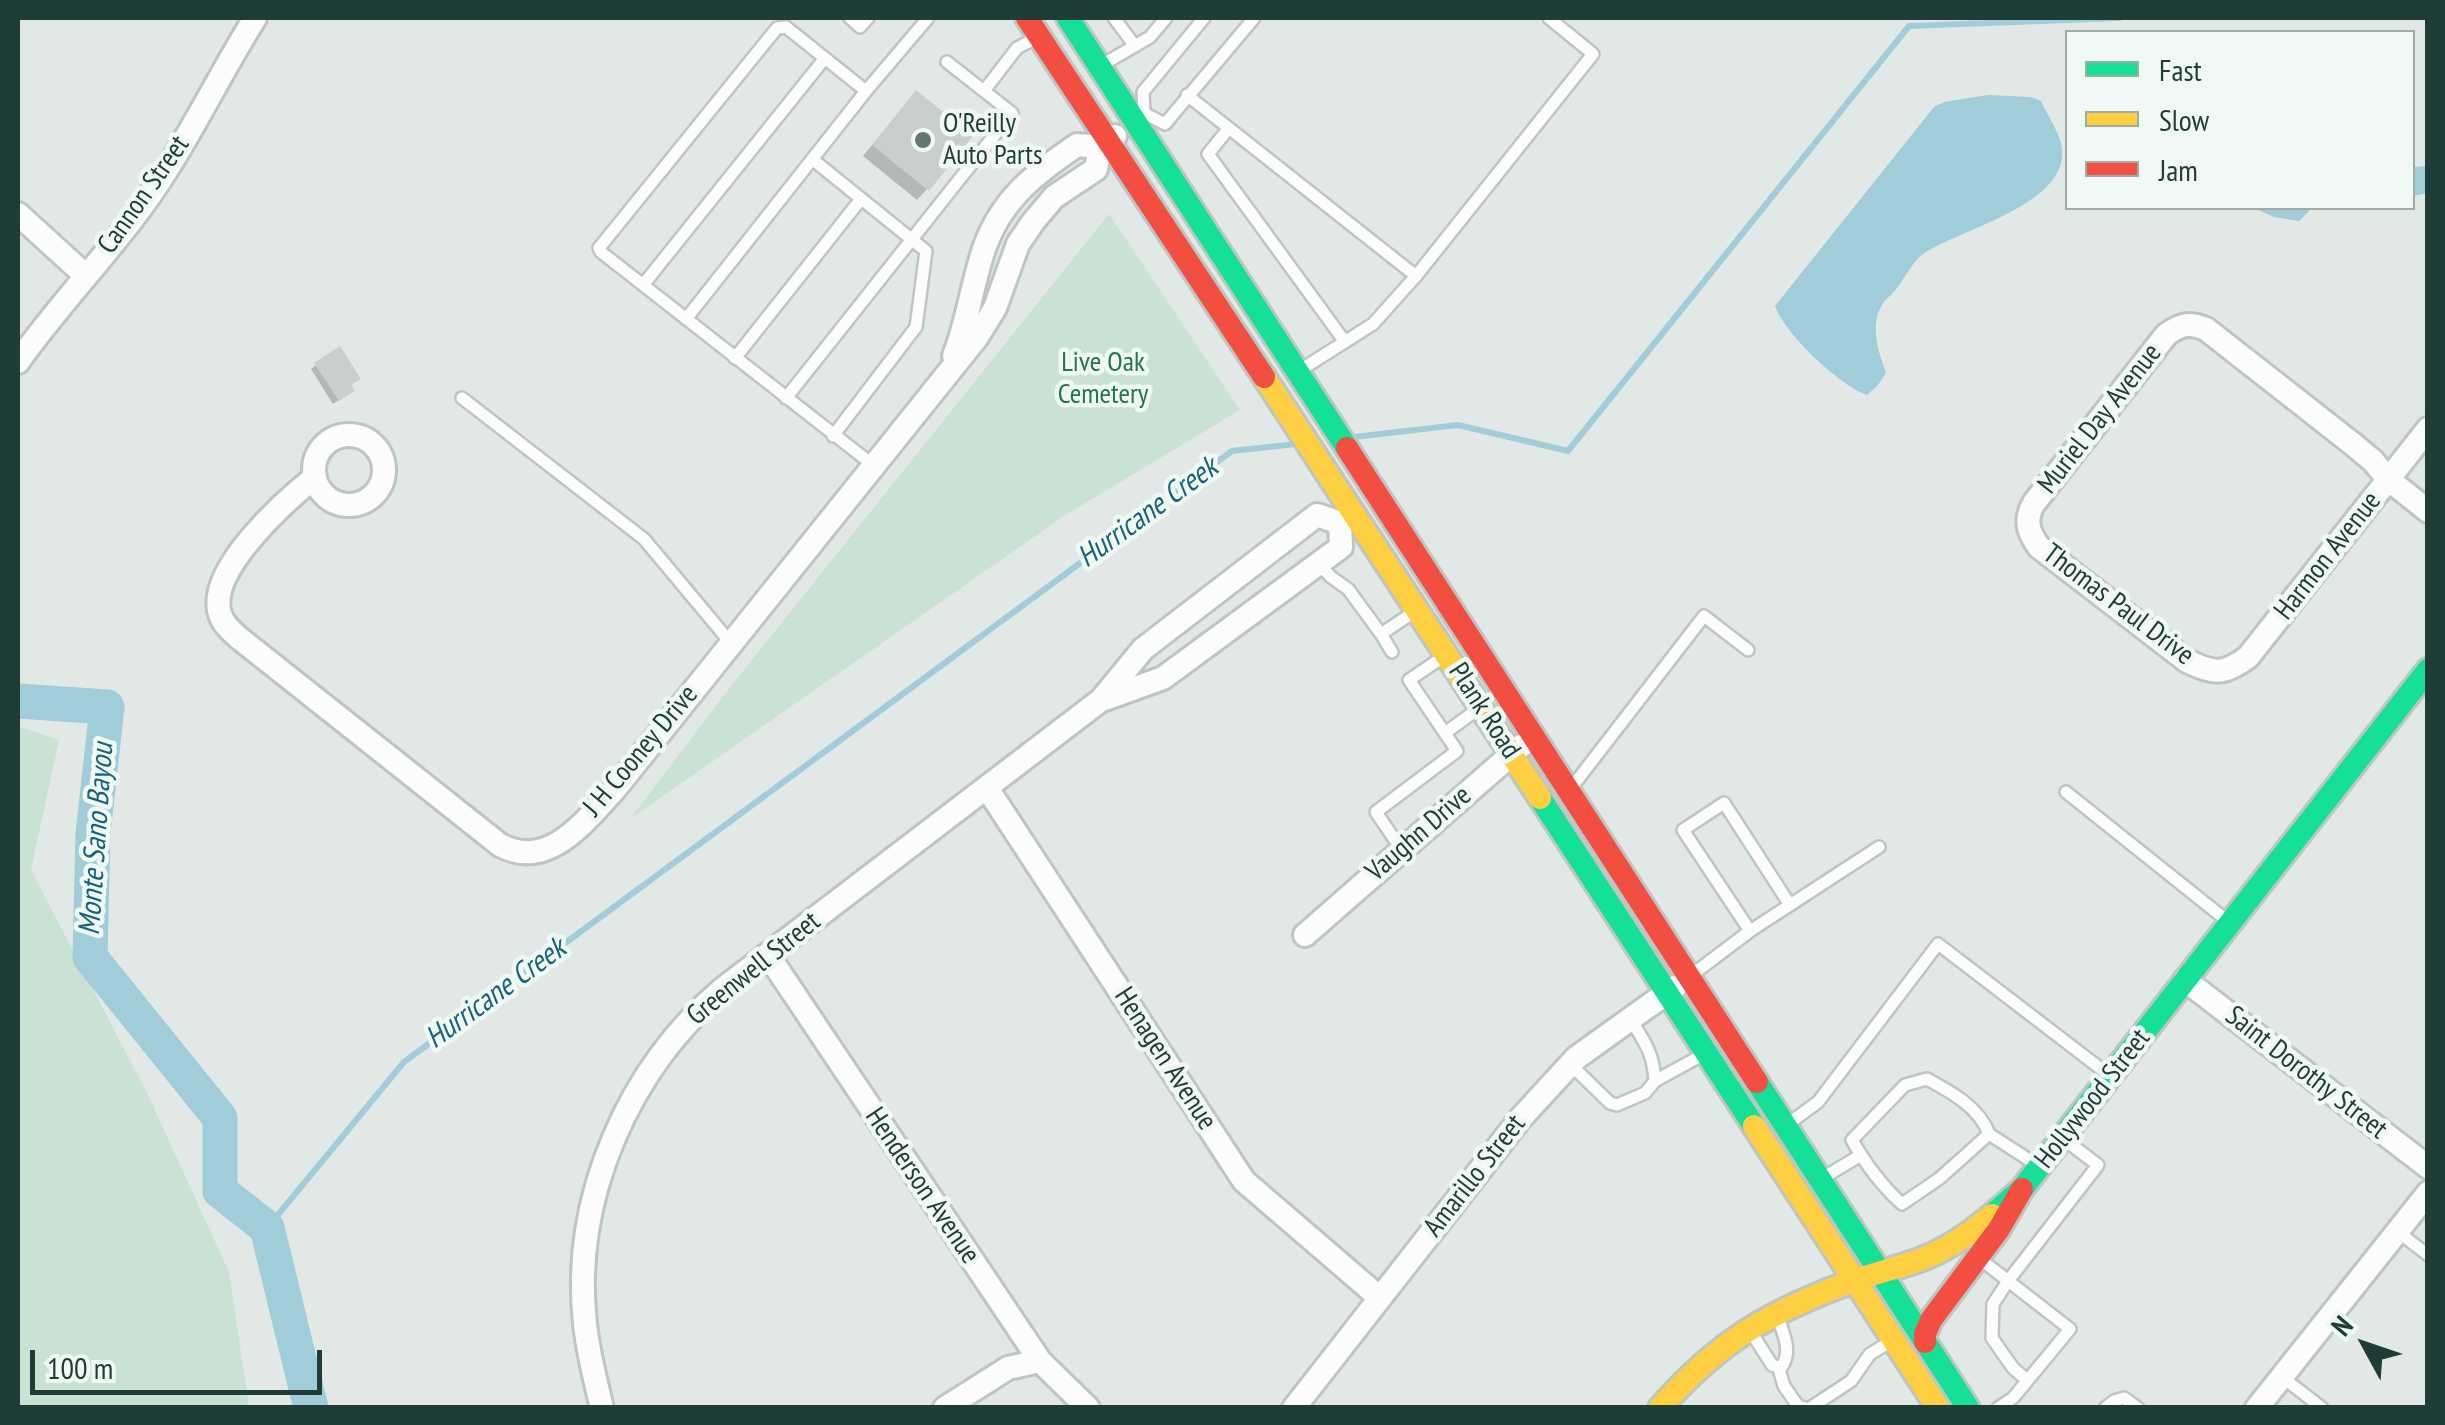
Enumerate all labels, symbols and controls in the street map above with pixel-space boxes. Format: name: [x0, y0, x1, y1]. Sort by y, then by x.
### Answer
legend: [2065, 30, 2415, 210]
text: Fast: [2159, 50, 2202, 89]
text: Slow: [2159, 100, 2209, 139]
place label: O'Reilly Auto Parts: [943, 107, 1042, 173]
street label: Cannon Street: [91, 129, 197, 261]
marker: O'Reilly Auto Parts: [912, 129, 934, 151]
text: Jam: [2159, 150, 2198, 189]
street label: Muriel Day Avenue: [2031, 337, 2169, 501]
park label: Live Oak Cemetery: [1058, 346, 1148, 412]
water label: Hurricane Creek: [1071, 450, 1225, 576]
street label: Harmon Avenue: [2268, 485, 2388, 627]
street label: Thomas Paul Drive: [2036, 537, 2200, 673]
street label: Plank Road: [1441, 657, 1527, 765]
street label: J H Cooney Drive: [577, 679, 705, 823]
water label: Monte Sano Bayou: [72, 742, 122, 936]
street label: Vaughn Drive: [1359, 779, 1479, 889]
street label: Greenwell Street: [681, 905, 827, 1033]
water label: Hurricane Creek: [419, 931, 573, 1057]
street label: Henagen Avenue: [1107, 982, 1223, 1136]
street label: Saint Dorothy Street: [2218, 999, 2394, 1147]
street label: Hollywood Street: [2028, 1023, 2158, 1175]
street label: Henderson Avenue: [858, 1102, 986, 1270]
street label: Amarillo Street: [1417, 1108, 1533, 1244]
north arrow: [2315, 1295, 2415, 1395]
text: N: [2323, 1308, 2361, 1343]
scale bar: [35, 1330, 328, 1392]
text: 100 m: [47, 1348, 113, 1387]

